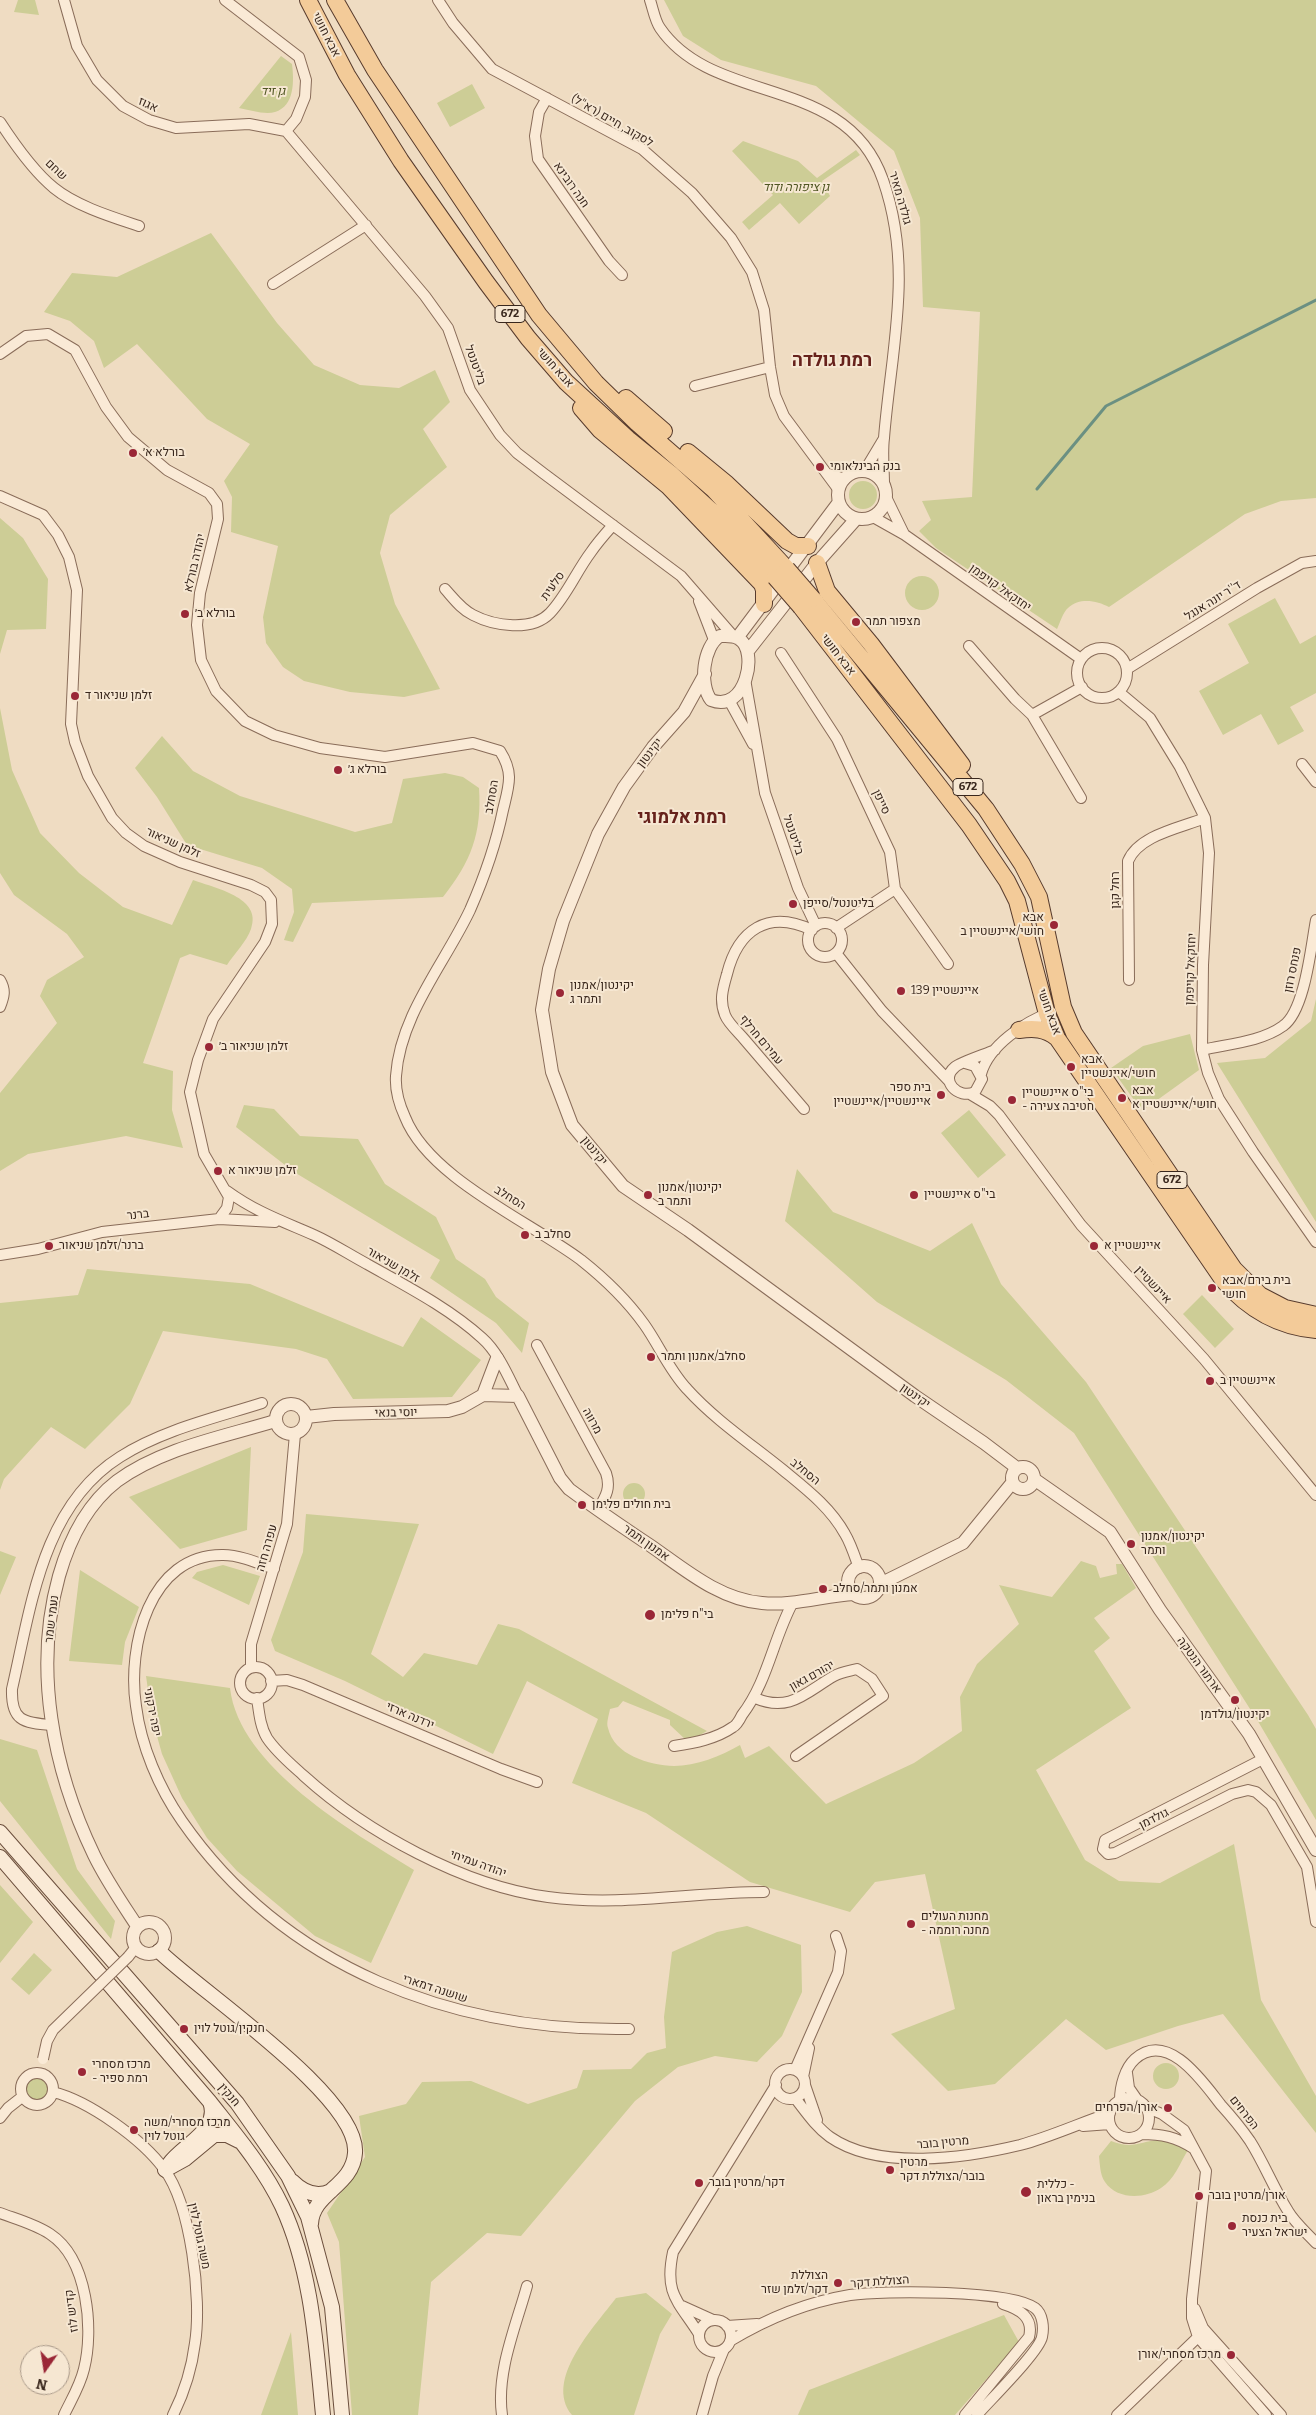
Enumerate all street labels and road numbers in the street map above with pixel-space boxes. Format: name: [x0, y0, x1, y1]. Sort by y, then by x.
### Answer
street label: אבא חושי: [309, 10, 343, 60]
street label: לסקוב, חיים (רא"ל): [568, 92, 656, 150]
street label: אגוז: [136, 94, 160, 116]
street label: שחם: [42, 156, 70, 184]
street label: חנה רובינא: [550, 159, 592, 211]
street label: גולדה מאיר: [886, 170, 914, 226]
road number: 672: [495, 306, 525, 322]
street label: בליטנטל: [461, 343, 489, 387]
street label: אבא חושי: [534, 345, 576, 391]
street label: יהודה בורלא: [181, 532, 209, 594]
street label: יחזקאל קויפמן: [966, 561, 1034, 615]
street label: סלעית: [538, 569, 568, 603]
street label: ד''ר יונה אנגל: [1182, 578, 1244, 624]
street label: אבא חושי: [818, 632, 858, 678]
street label: יקינטון: [634, 735, 666, 771]
street label: הסחלב: [482, 779, 502, 815]
road number: 672: [953, 779, 983, 796]
street label: סייפן: [869, 787, 893, 817]
street label: בליטנטל: [779, 813, 807, 857]
street label: זלמן שניאור: [143, 825, 203, 861]
street label: רחל קגן: [1109, 871, 1123, 909]
street label: יחזקאל קויפמן: [1183, 933, 1199, 1005]
street label: פנחס רוזן: [1281, 946, 1305, 994]
street label: אבא חושי: [1034, 987, 1064, 1037]
street label: עמירם חרלף: [736, 1012, 786, 1068]
street label: יקינטון: [578, 1134, 610, 1168]
road number: 672: [1157, 1172, 1187, 1188]
street label: הסחלב: [492, 1183, 528, 1213]
street label: ברנר: [126, 1207, 150, 1223]
street label: זלמן שניאור: [364, 1244, 422, 1286]
street label: איינשטיין: [1132, 1263, 1174, 1307]
street label: יקינטון: [897, 1381, 933, 1411]
street label: יוסי בנאי: [374, 1405, 418, 1421]
street label: מרווה: [579, 1405, 605, 1437]
street label: הסחלב: [787, 1456, 823, 1488]
street label: אמנון ותמר: [620, 1522, 672, 1564]
street label: עפרה חזה: [253, 1523, 281, 1573]
street label: נעמי שמר: [42, 1594, 62, 1644]
street label: ארתור הנטקה: [1174, 1634, 1224, 1696]
street label: יהורם גאון: [787, 1658, 837, 1694]
street label: יפה ירקוני: [140, 1687, 164, 1737]
street label: ירדנה ארזי: [384, 1699, 436, 1733]
street label: גולדמן: [1137, 1805, 1171, 1833]
street label: יהודה עמיחי: [448, 1847, 508, 1881]
street label: שושנה דמארי: [401, 1972, 469, 2006]
street label: חנקין: [215, 2080, 243, 2110]
street label: הפרחים: [1226, 2093, 1262, 2133]
street label: מרטין בובר: [916, 2134, 970, 2152]
street label: משה גוטל לוין: [185, 2201, 213, 2271]
street label: הצוללת דקר: [850, 2273, 910, 2291]
street label: קדיש לוז: [62, 2289, 82, 2333]

